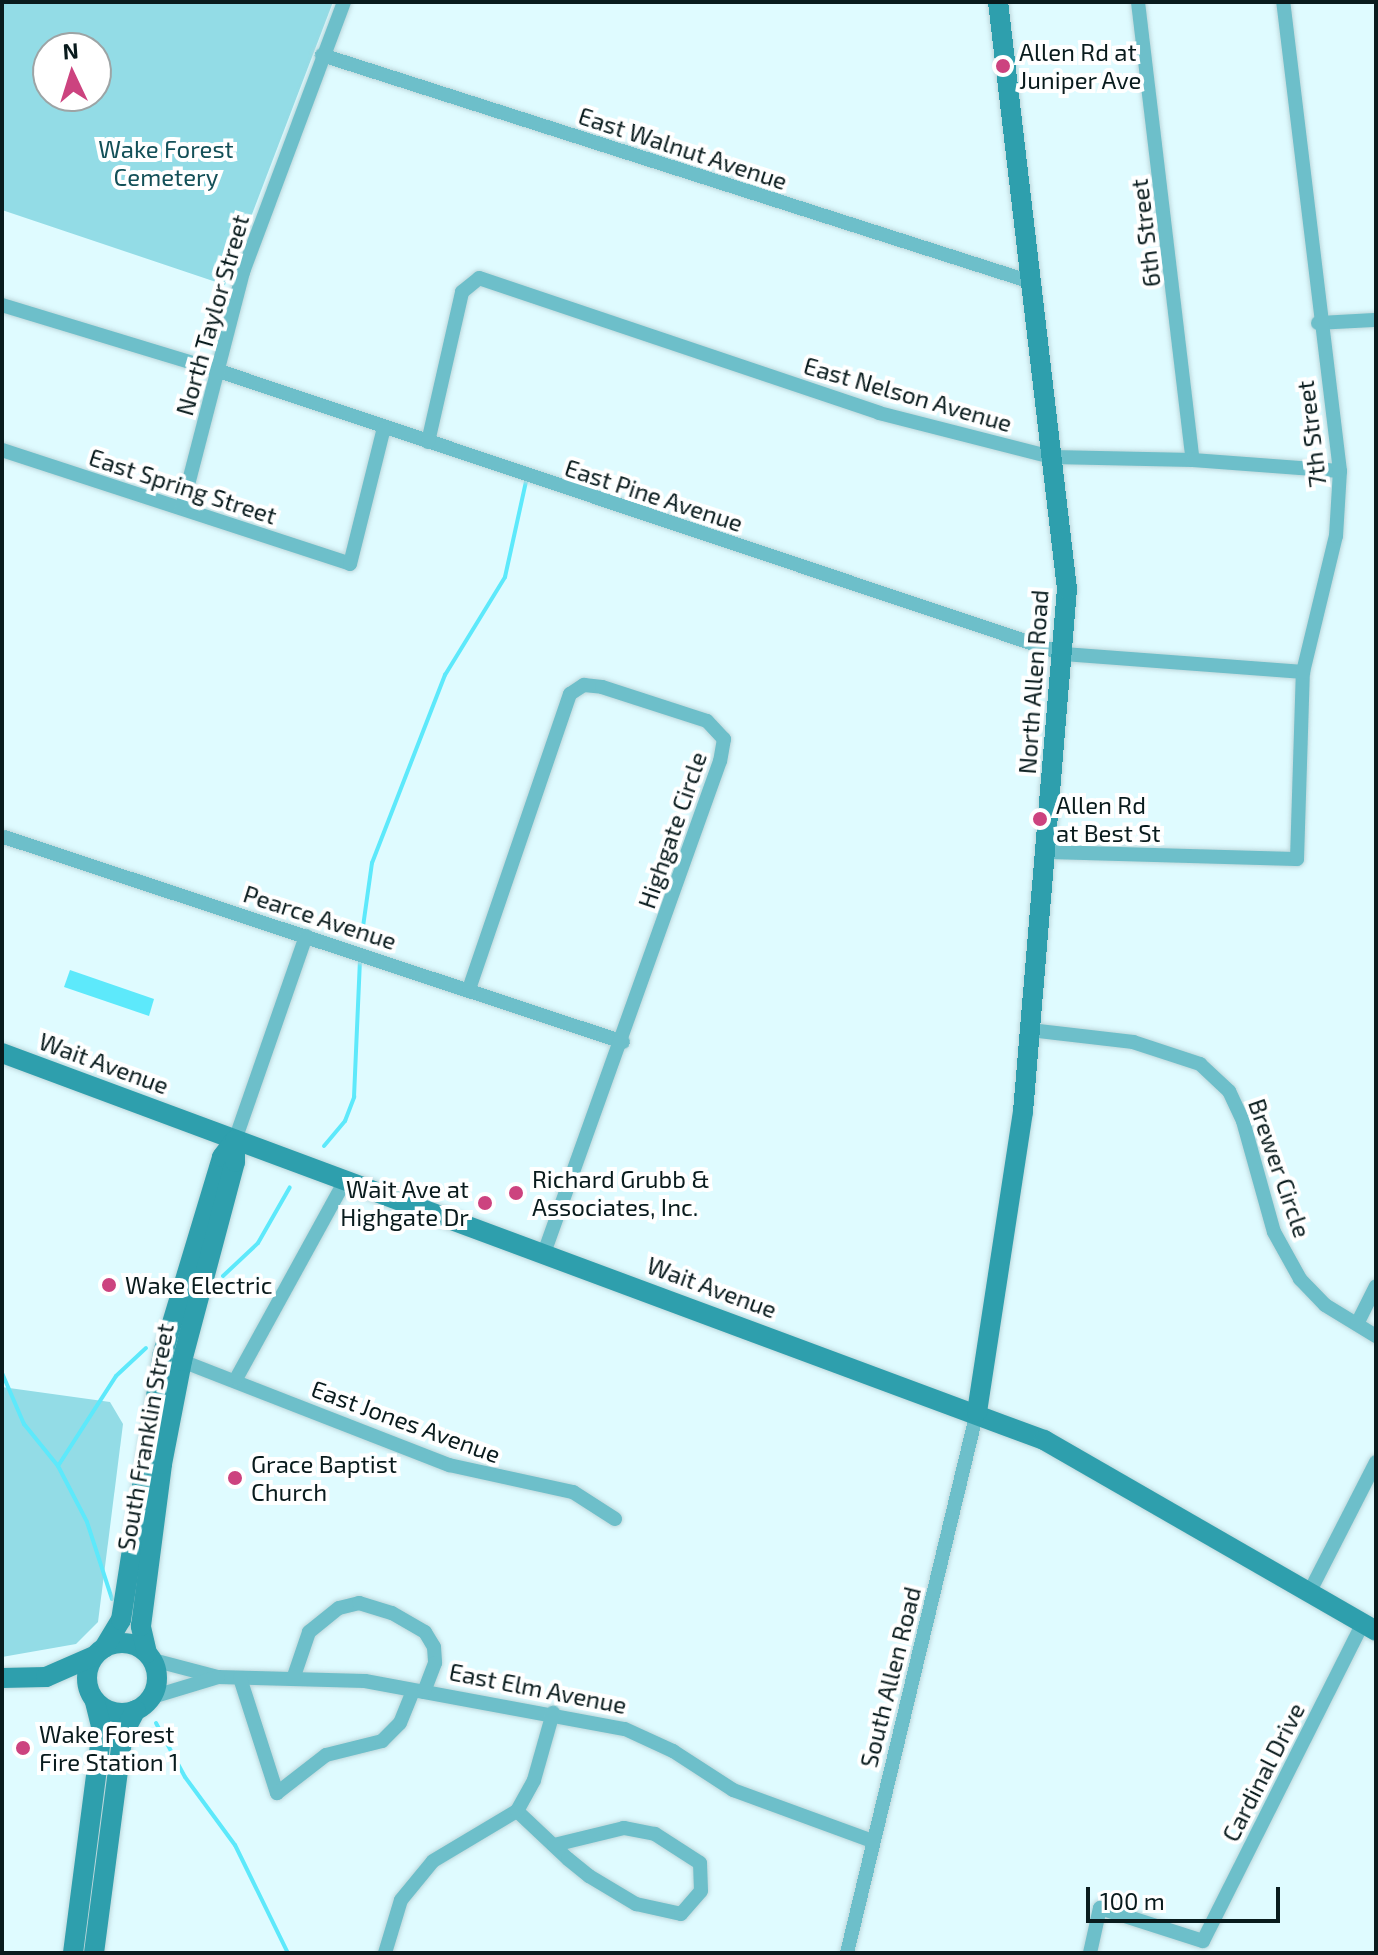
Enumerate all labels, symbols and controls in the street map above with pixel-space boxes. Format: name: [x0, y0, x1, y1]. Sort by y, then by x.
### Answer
north arrow: [32, 32, 112, 112]
text: N: [62, 37, 79, 64]
place label: Allen Rd at Juniper Ave: [1019, 38, 1142, 94]
marker: Allen Rd at Juniper Ave: [994, 57, 1012, 75]
street label: East Walnut Avenue: [575, 101, 791, 195]
park label: Wake Forest Cemetery: [98, 135, 234, 191]
street label: 6th Street: [1124, 177, 1166, 289]
street label: North Taylor Street: [169, 211, 255, 419]
street label: East Nelson Avenue: [800, 350, 1016, 438]
street label: 7th Street: [1290, 379, 1332, 489]
street label: East Spring Street: [86, 442, 280, 530]
street label: East Pine Avenue: [561, 453, 747, 537]
street label: North Allen Road: [1012, 589, 1054, 775]
street label: Highgate Circle: [632, 748, 712, 912]
place label: Allen Rd at Best St: [1056, 791, 1161, 847]
marker: Allen Rd at Best St: [1031, 810, 1049, 828]
street label: Pearce Avenue: [240, 879, 400, 955]
street label: Wait Avenue: [35, 1026, 173, 1100]
street label: Brewer Circle: [1243, 1095, 1317, 1241]
place label: Richard Grubb & Associates, Inc.: [532, 1165, 710, 1221]
place label: Wait Ave at Highgate Dr: [340, 1175, 469, 1231]
marker: Richard Grubb & Associates, Inc.: [507, 1184, 525, 1202]
marker: Wait Ave at Highgate Dr: [476, 1194, 494, 1212]
street label: Wait Avenue: [643, 1250, 781, 1324]
place label: Wake Electric: [125, 1271, 272, 1299]
marker: Wake Electric: [100, 1276, 118, 1294]
street label: South Franklin Street: [111, 1321, 179, 1553]
street label: East Jones Avenue: [307, 1373, 505, 1469]
place label: Grace Baptist Church: [251, 1450, 397, 1506]
marker: Grace Baptist Church: [226, 1469, 244, 1487]
street label: South Allen Road: [854, 1583, 926, 1771]
street label: East Elm Avenue: [447, 1657, 629, 1719]
street label: Cardinal Drive: [1216, 1698, 1310, 1846]
place label: Wake Forest Fire Station 1: [39, 1720, 179, 1776]
marker: Wake Forest Fire Station 1: [14, 1739, 32, 1757]
scale bar: [1090, 1871, 1284, 1921]
text: 100 m: [1100, 1886, 1165, 1915]

